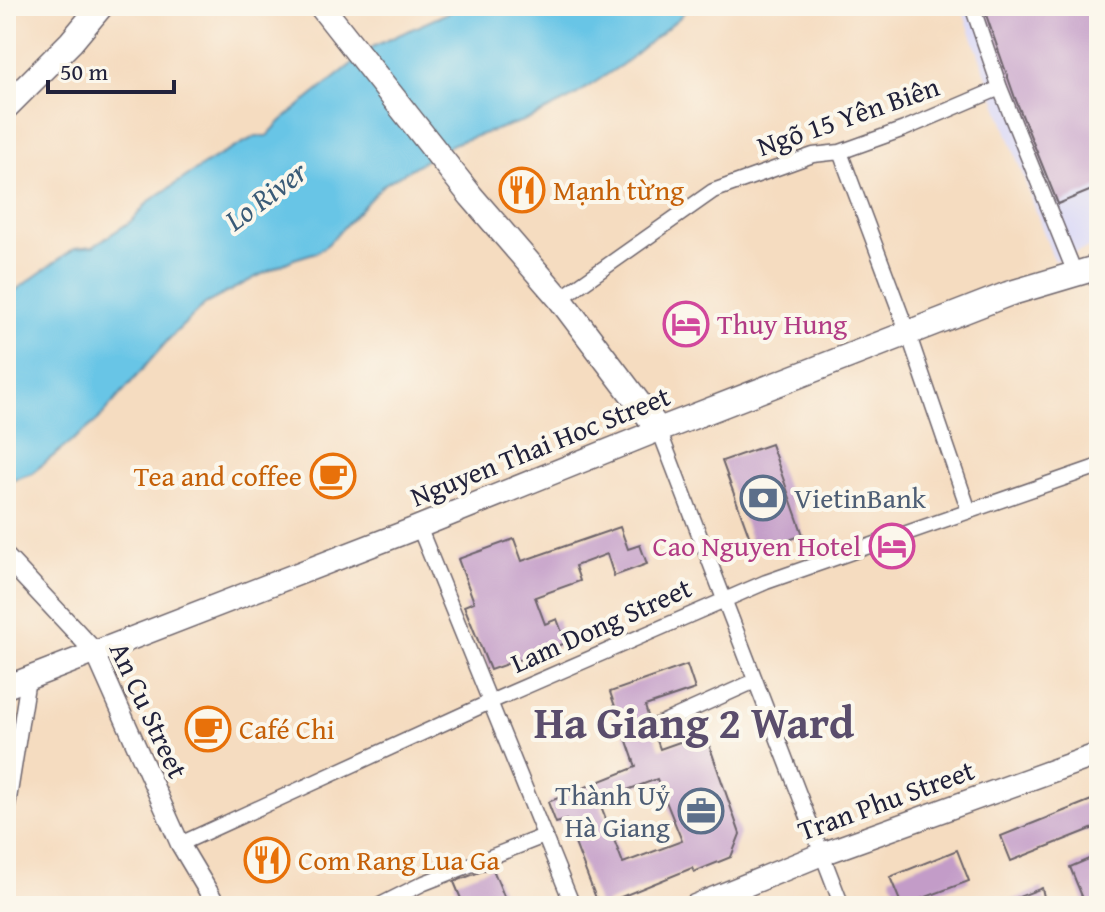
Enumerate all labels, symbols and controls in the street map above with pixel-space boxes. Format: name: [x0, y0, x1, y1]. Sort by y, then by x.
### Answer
scale bar: [48, 44, 174, 94]
text: 50 m: [60, 54, 108, 89]
street label: Ngõ 15 Yên Biên: [751, 65, 945, 166]
water label: Lo River: [214, 149, 316, 241]
restaurant icon: Mạnh từng: [498, 166, 546, 214]
place label: Mạnh từng: [553, 169, 684, 210]
hotel icon: Thuy Hung: [662, 300, 710, 348]
place label: Thuy Hung: [717, 303, 847, 344]
street label: Nguyen Thai Hoc Street: [404, 375, 676, 516]
cafe icon: Tea and coffee: [309, 452, 357, 500]
place label: Tea and coffee: [134, 455, 302, 496]
bank icon: VietinBank: [739, 474, 787, 522]
place label: VietinBank: [794, 477, 927, 518]
hotel icon: Cao Nguyen Hotel: [868, 522, 916, 570]
place label: Cao Nguyen Hotel: [653, 525, 861, 566]
street label: Lam Dong Street: [504, 566, 698, 683]
street label: An Cu Street: [100, 635, 199, 785]
district label: Ha Giang 2 Ward: [534, 690, 855, 754]
cafe icon: Café Chi: [184, 705, 232, 753]
place label: Café Chi: [239, 708, 335, 749]
street label: Tran Phu Street: [792, 749, 980, 850]
place label: Thành Uỷ Hà Giang: [555, 774, 670, 847]
office icon: Thành Uỷ Hà Giang: [677, 787, 725, 835]
restaurant icon: Com Rang Lua Ga: [243, 836, 291, 884]
place label: Com Rang Lua Ga: [298, 839, 500, 880]

